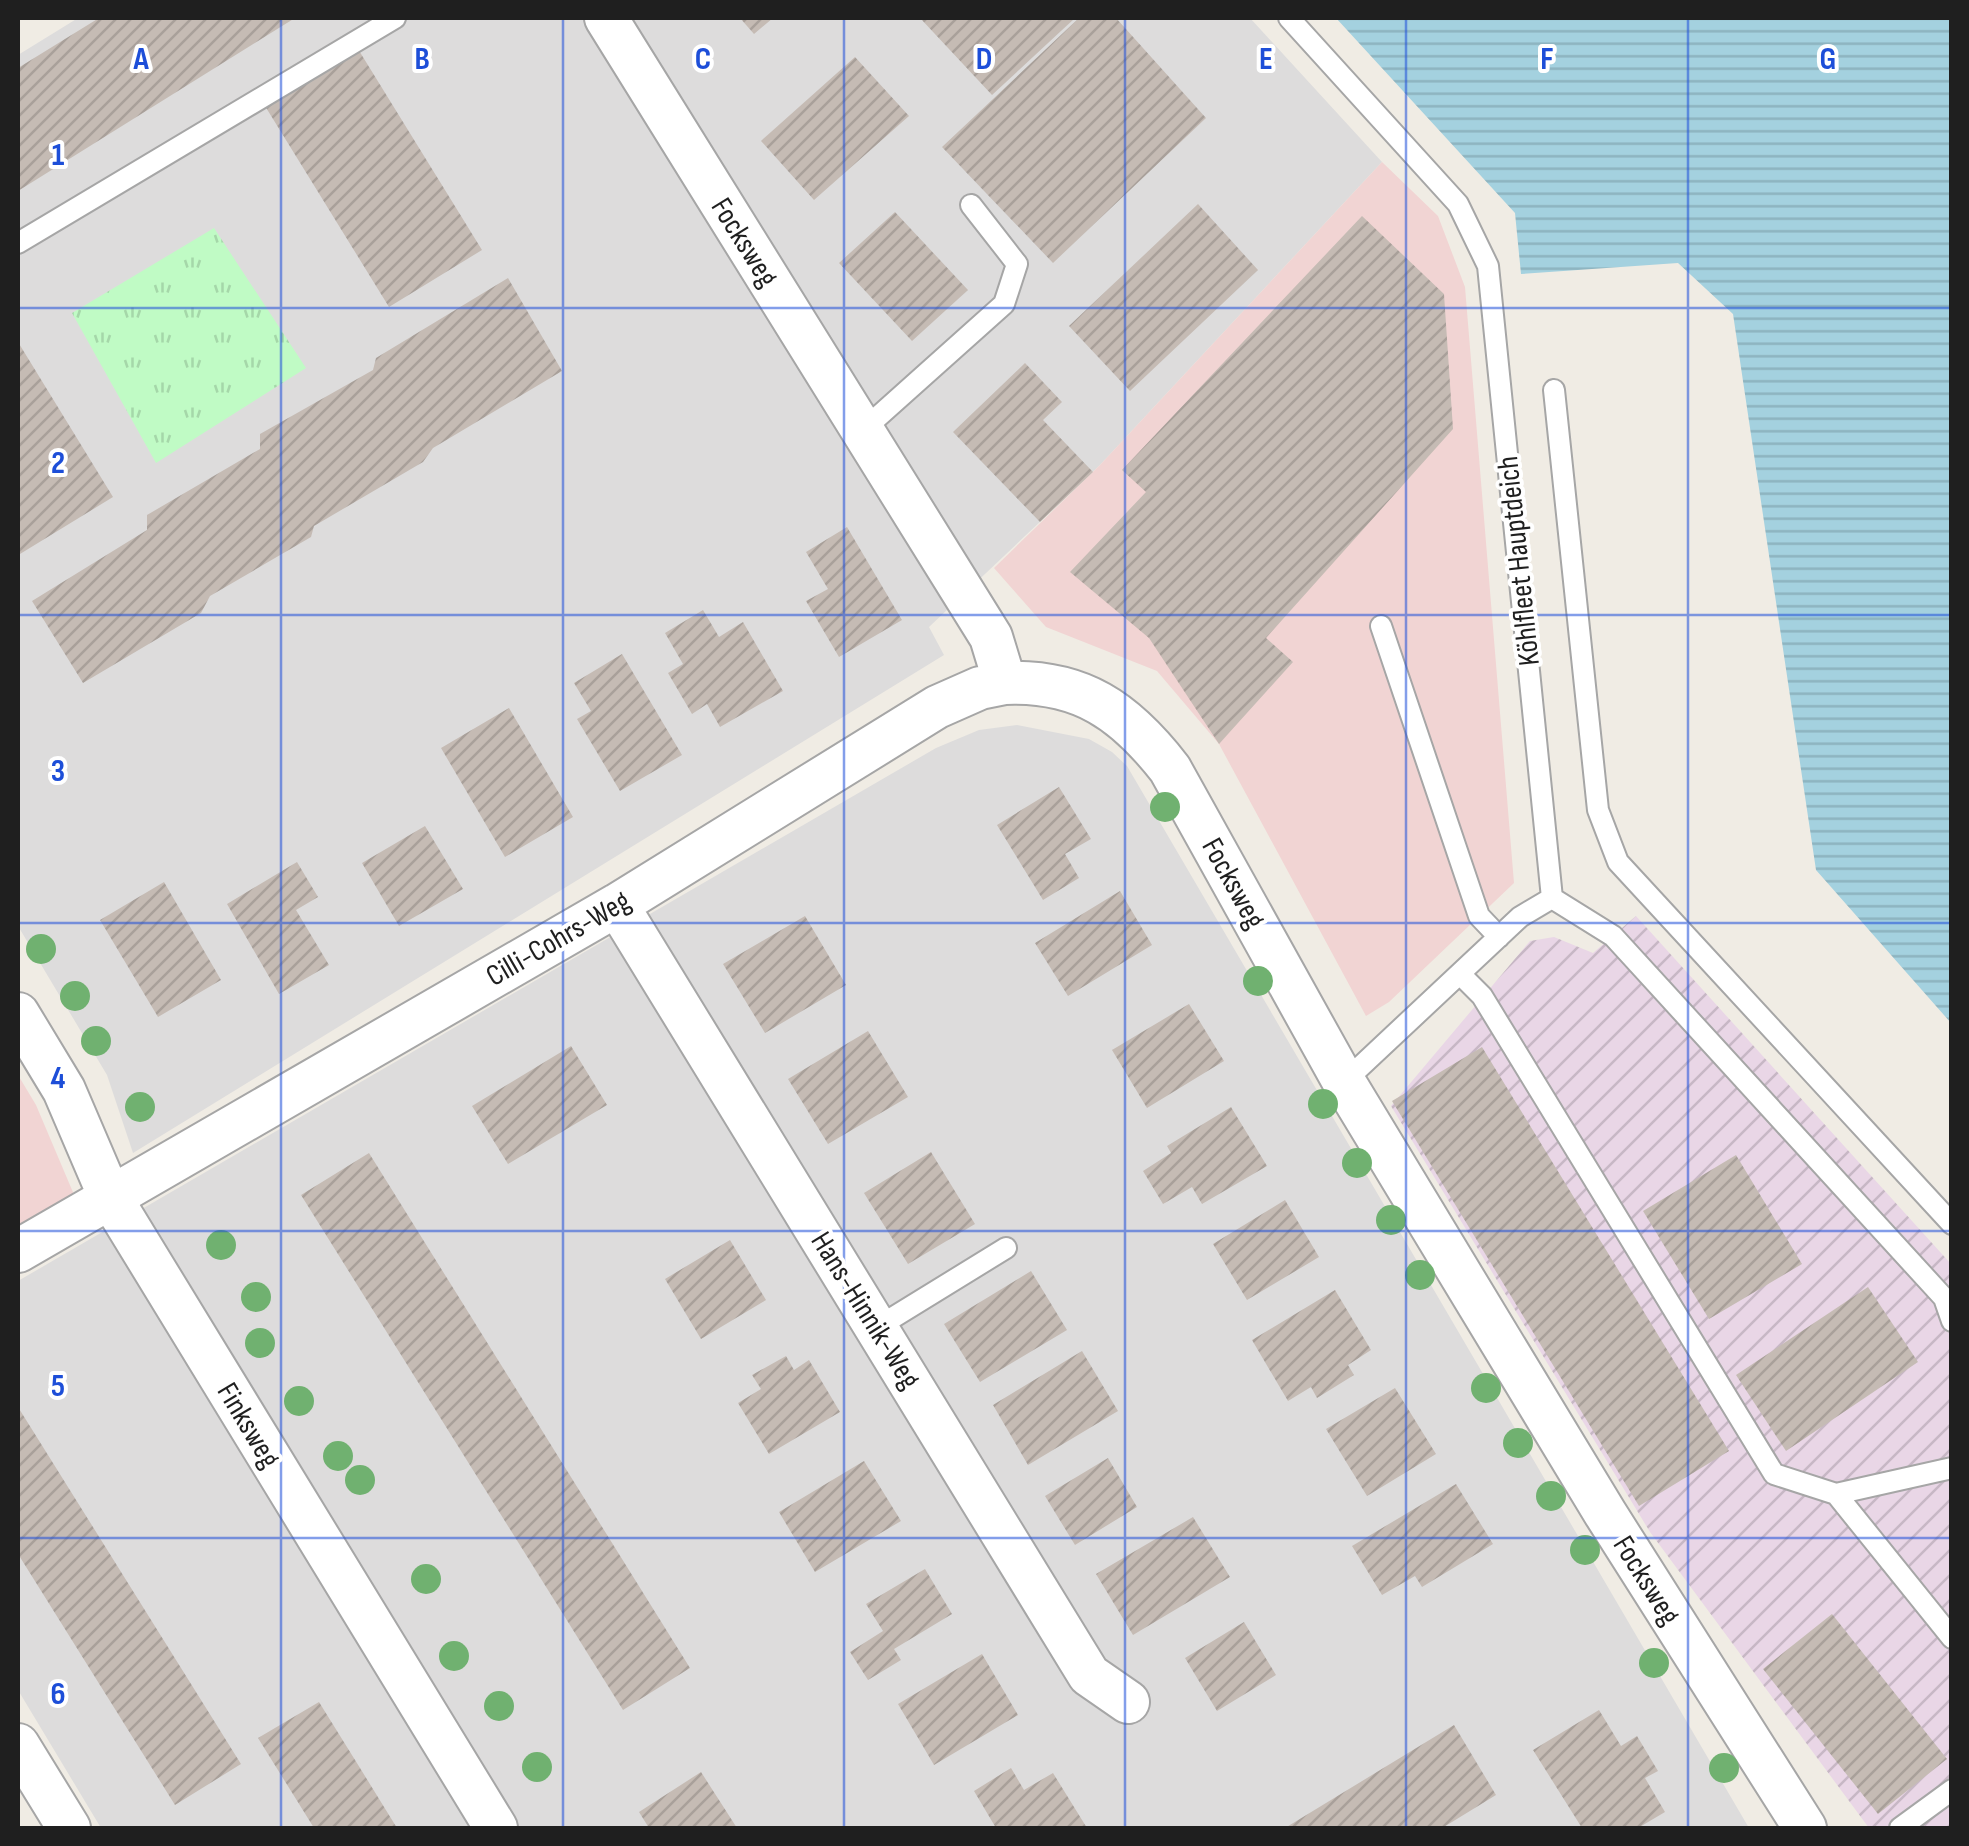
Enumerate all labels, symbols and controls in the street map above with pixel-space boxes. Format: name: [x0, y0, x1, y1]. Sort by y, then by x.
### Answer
text: A: [132, 40, 149, 79]
text: B: [414, 40, 430, 79]
text: C: [695, 40, 711, 79]
text: D: [976, 40, 992, 79]
text: E: [1259, 40, 1273, 79]
text: F: [1540, 40, 1554, 79]
text: G: [1820, 40, 1836, 79]
text: 1: [52, 136, 65, 175]
street label: Focksweg: [703, 191, 785, 294]
text: 2: [51, 444, 65, 483]
street label: Köhlfleet Hauptdeich: [1490, 454, 1548, 668]
text: 3: [51, 752, 65, 791]
street label: Focksweg: [1194, 832, 1273, 935]
street label: Cilli-Cohrs-Weg: [480, 883, 637, 995]
text: 4: [51, 1059, 66, 1098]
street label: Hans-Hinnik-Weg: [803, 1225, 928, 1396]
text: 5: [51, 1367, 65, 1406]
street label: Finksweg: [209, 1376, 287, 1475]
street label: Focksweg: [1605, 1529, 1687, 1632]
text: 6: [50, 1675, 66, 1714]

